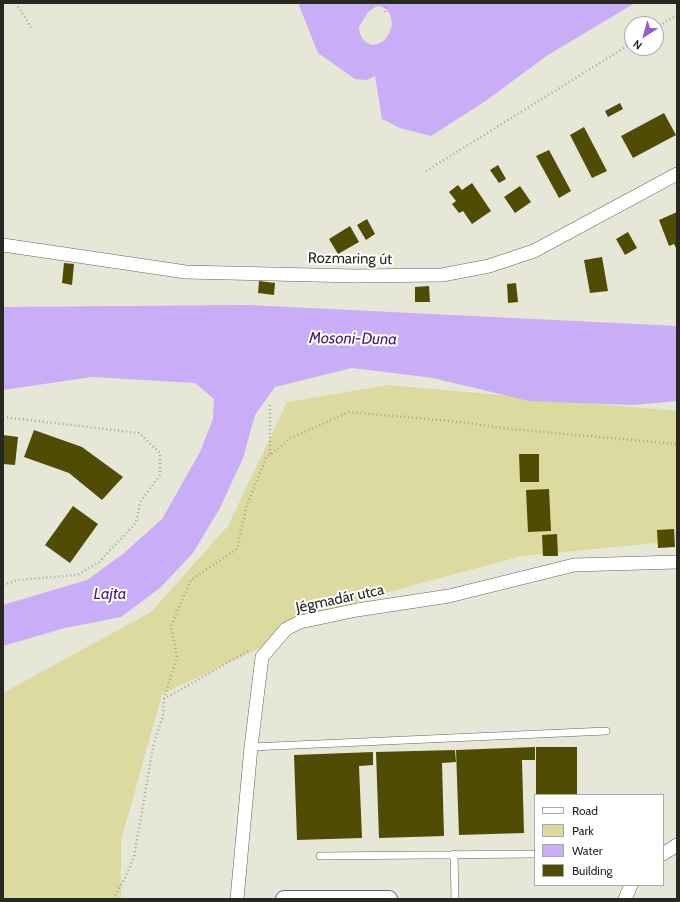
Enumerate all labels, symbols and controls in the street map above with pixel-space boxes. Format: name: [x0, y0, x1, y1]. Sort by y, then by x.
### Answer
north arrow: [624, 16, 664, 56]
text: N: [630, 37, 645, 53]
street label: Rozmaring út: [308, 249, 392, 269]
water label: Mosoni-Duna: [309, 329, 397, 349]
street label: Jégmadár utca: [294, 581, 386, 617]
water label: Lajta: [93, 584, 127, 604]
legend: [534, 794, 664, 886]
text: Road: [572, 803, 598, 818]
text: Park: [572, 823, 594, 838]
text: Water: [572, 843, 602, 858]
text: Building: [572, 863, 613, 878]

